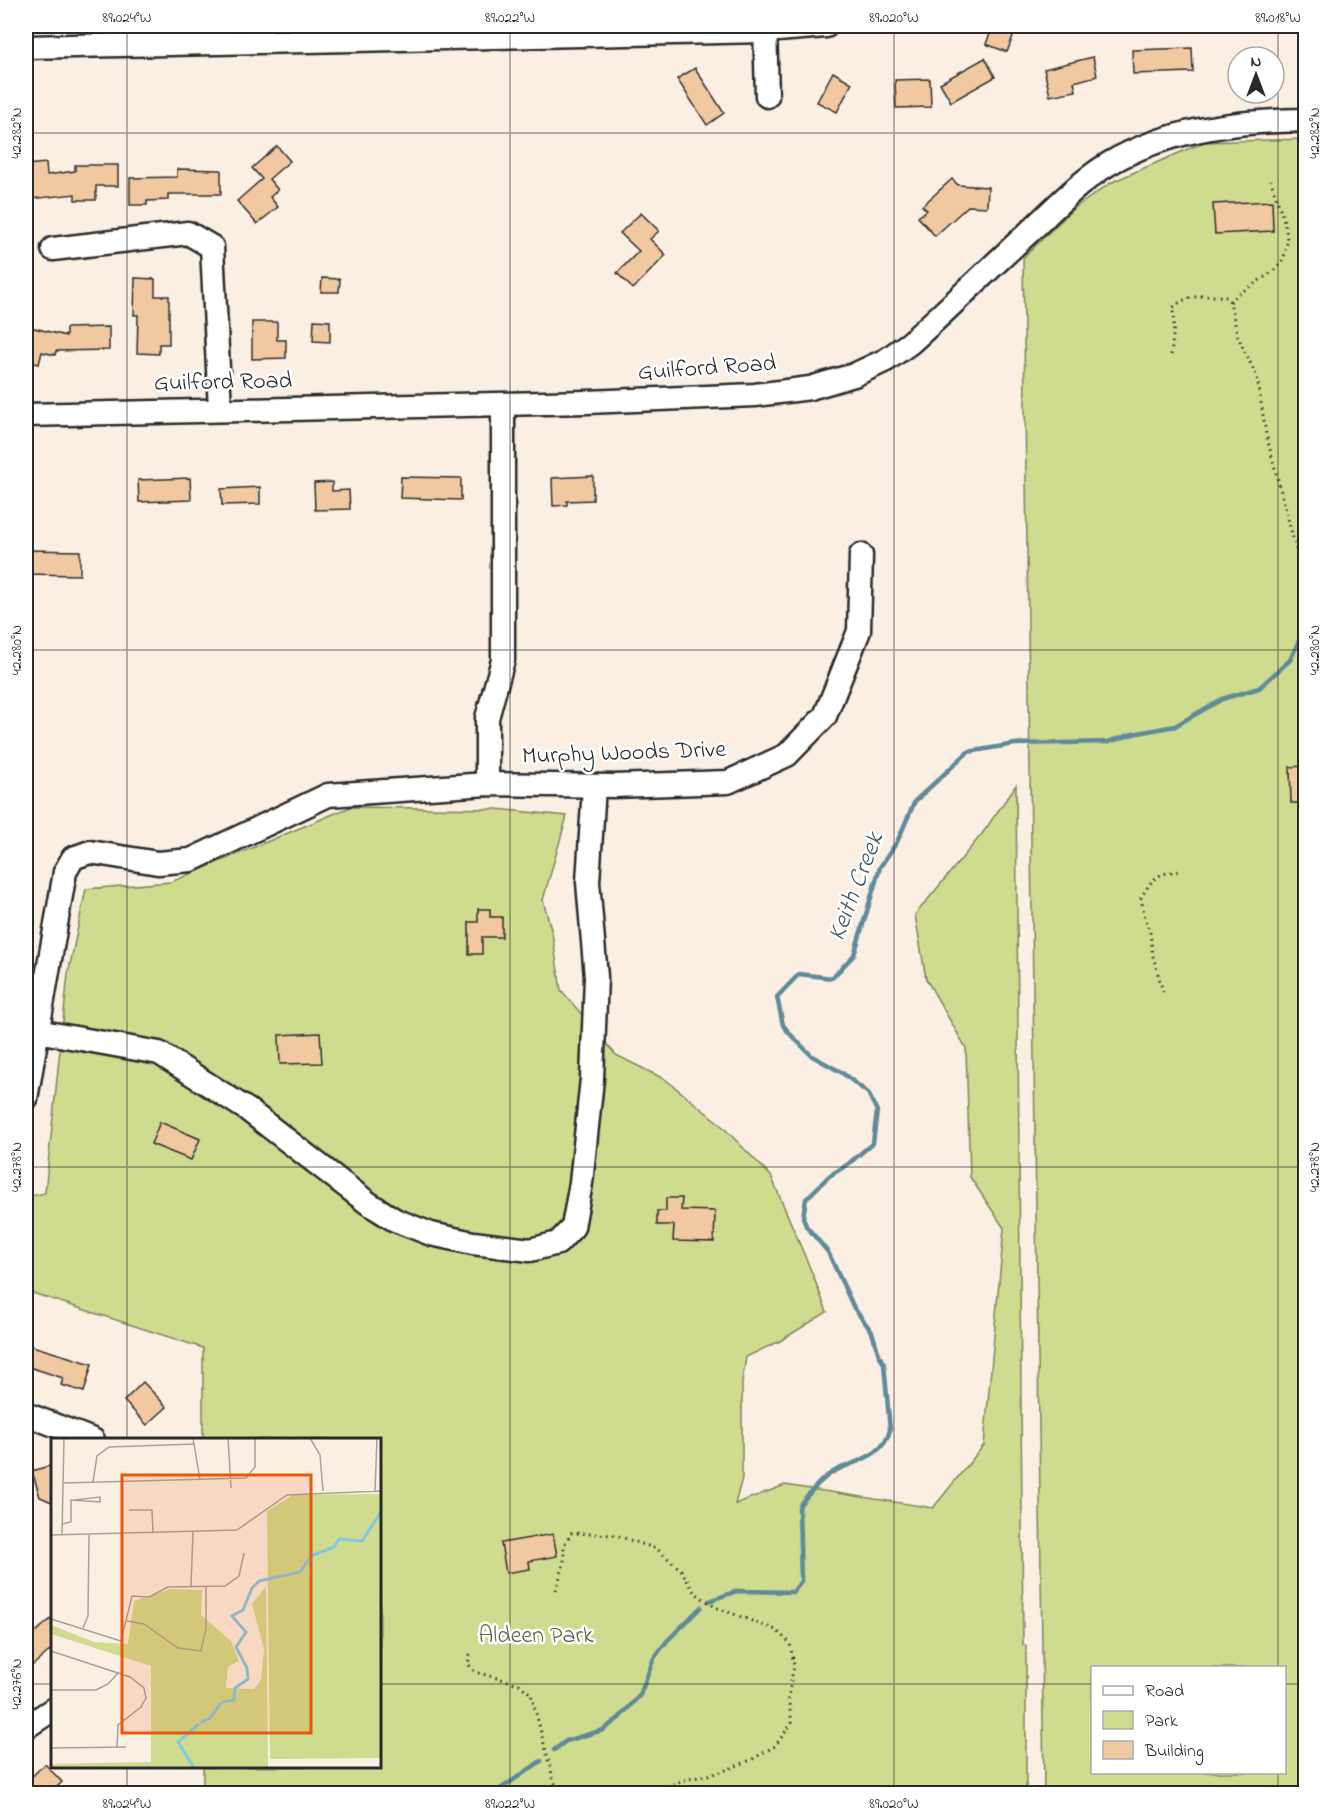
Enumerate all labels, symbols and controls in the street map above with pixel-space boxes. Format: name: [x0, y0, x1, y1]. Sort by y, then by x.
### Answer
text: 89.024°W: [103, 7, 151, 29]
text: 89.022°W: [485, 7, 535, 29]
text: 89.020°W: [869, 7, 919, 29]
text: 89.018°W: [1255, 7, 1301, 29]
north arrow: [1226, 45, 1286, 105]
text: N: [1251, 50, 1262, 74]
text: 42.282°N: [6, 107, 28, 159]
text: 42.282°N: [1304, 107, 1326, 159]
street label: Guilford Road: [637, 347, 778, 391]
street label: Guilford Road: [154, 364, 293, 402]
text: 42.280°N: [6, 625, 28, 675]
text: 42.280°N: [1304, 625, 1326, 675]
street label: Murphy Woods Drive: [521, 733, 727, 776]
water label: Keith Creek: [819, 826, 896, 947]
text: 42.278°N: [6, 1142, 28, 1192]
text: 42.278°N: [1304, 1142, 1326, 1192]
inset map: [51, 1438, 381, 1768]
park label: Aldeen Park: [478, 1619, 594, 1654]
text: 42.276°N: [6, 1658, 28, 1710]
legend: [1091, 1666, 1286, 1774]
text: Road: [1145, 1679, 1184, 1705]
text: Park: [1145, 1709, 1178, 1735]
text: Building: [1144, 1739, 1204, 1766]
text: 89.024°W: [103, 1793, 151, 1815]
text: 89.022°W: [485, 1793, 535, 1815]
text: 89.020°W: [869, 1793, 919, 1815]

